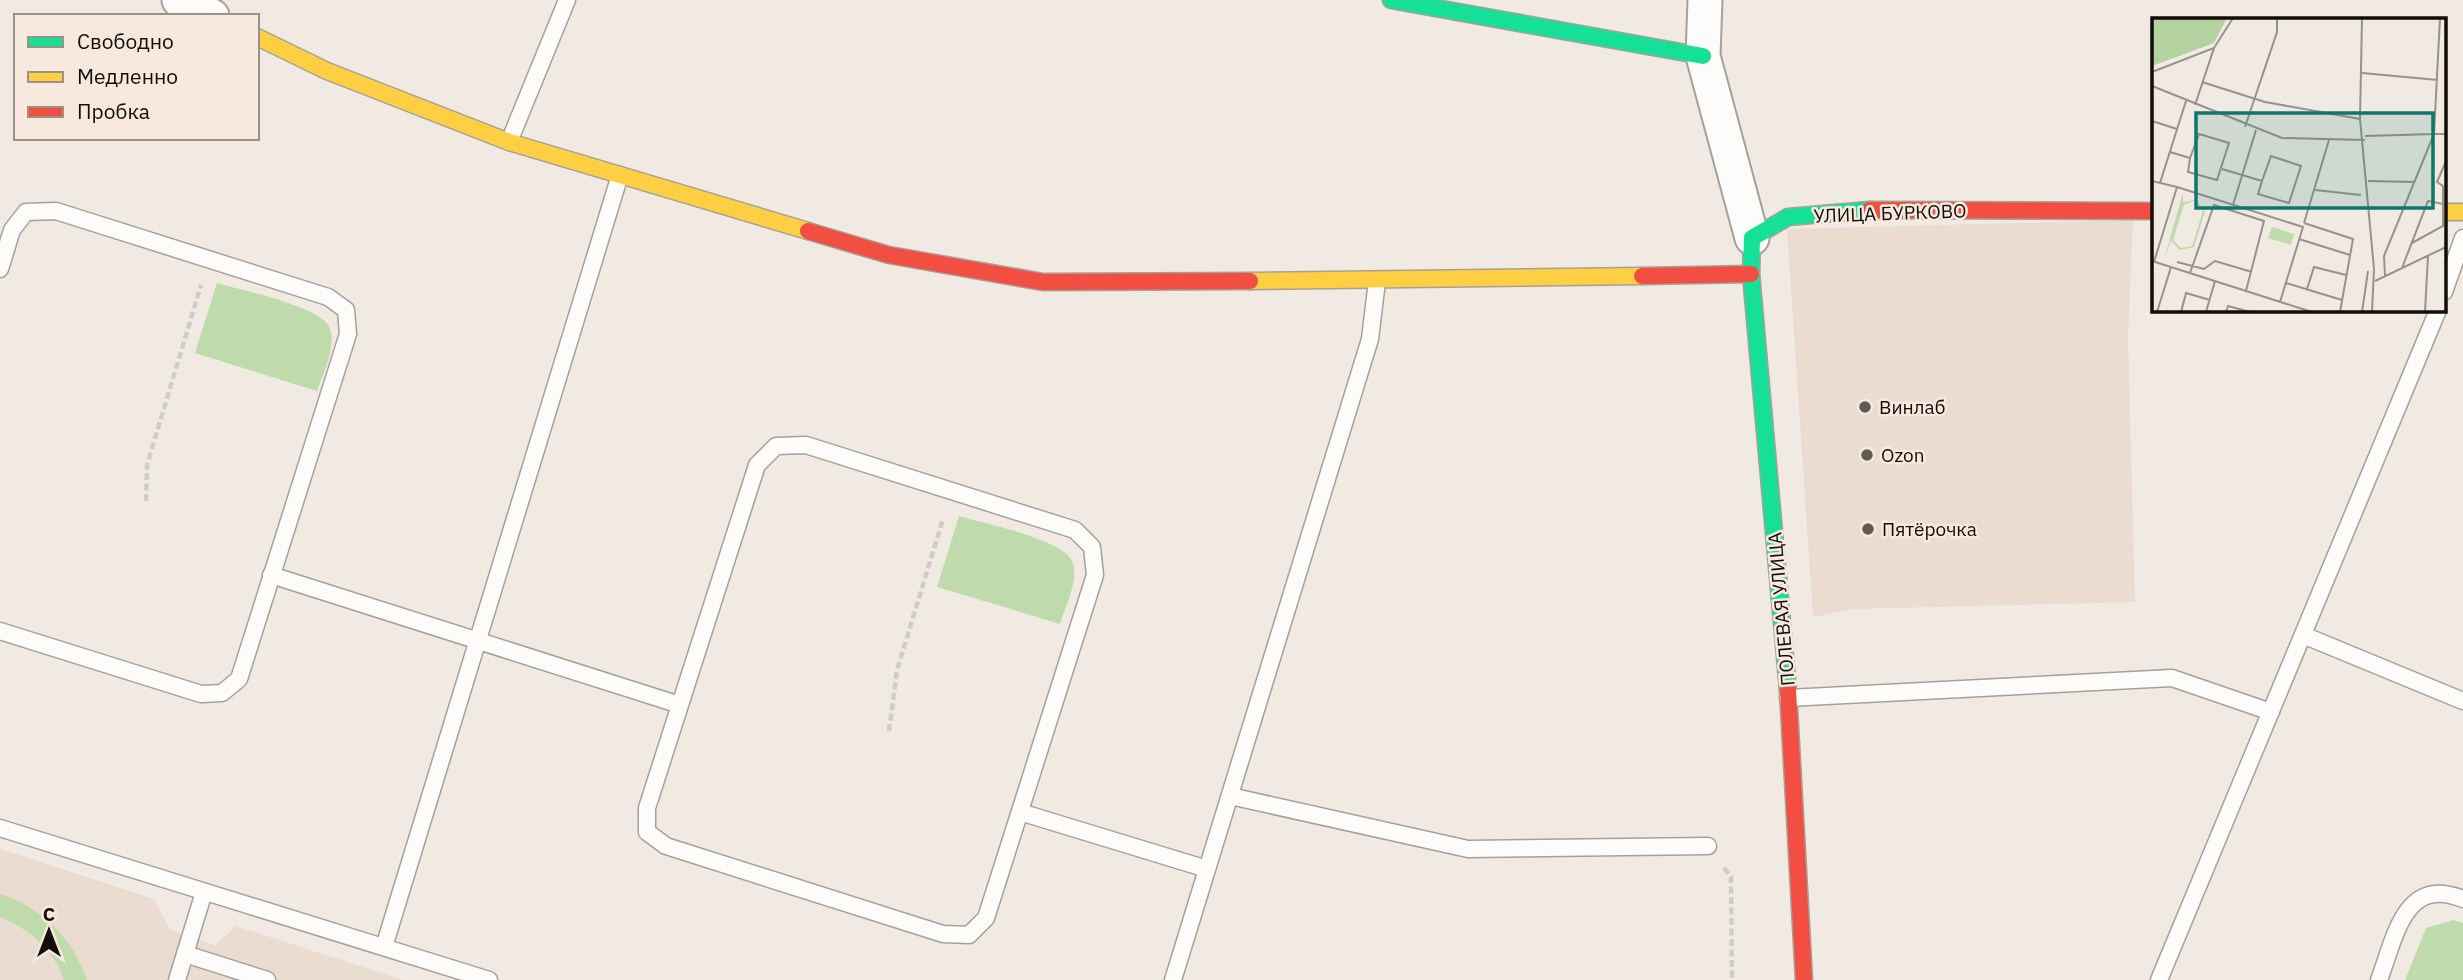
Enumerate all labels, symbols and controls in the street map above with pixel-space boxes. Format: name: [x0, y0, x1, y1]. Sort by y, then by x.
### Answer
legend: [14, 14, 259, 140]
inset map: [2152, 18, 2446, 312]
text: Свободно: [77, 27, 174, 55]
text: Медленно: [77, 62, 178, 90]
text: Пробка: [77, 97, 150, 125]
street label: УЛИЦА БУРКОВО: [1813, 198, 1967, 228]
place label: Винлаб: [1879, 395, 1945, 419]
marker: Винлаб: [1857, 399, 1873, 415]
place label: Ozon: [1881, 443, 1925, 467]
marker: Ozon: [1859, 447, 1875, 463]
place label: Пятёрочка: [1882, 517, 1977, 541]
marker: Пятёрочка: [1860, 521, 1876, 537]
street label: ПОЛЕВАЯ УЛИЦА: [1762, 531, 1800, 687]
north arrow: [14, 896, 84, 966]
text: С: [43, 902, 55, 926]

